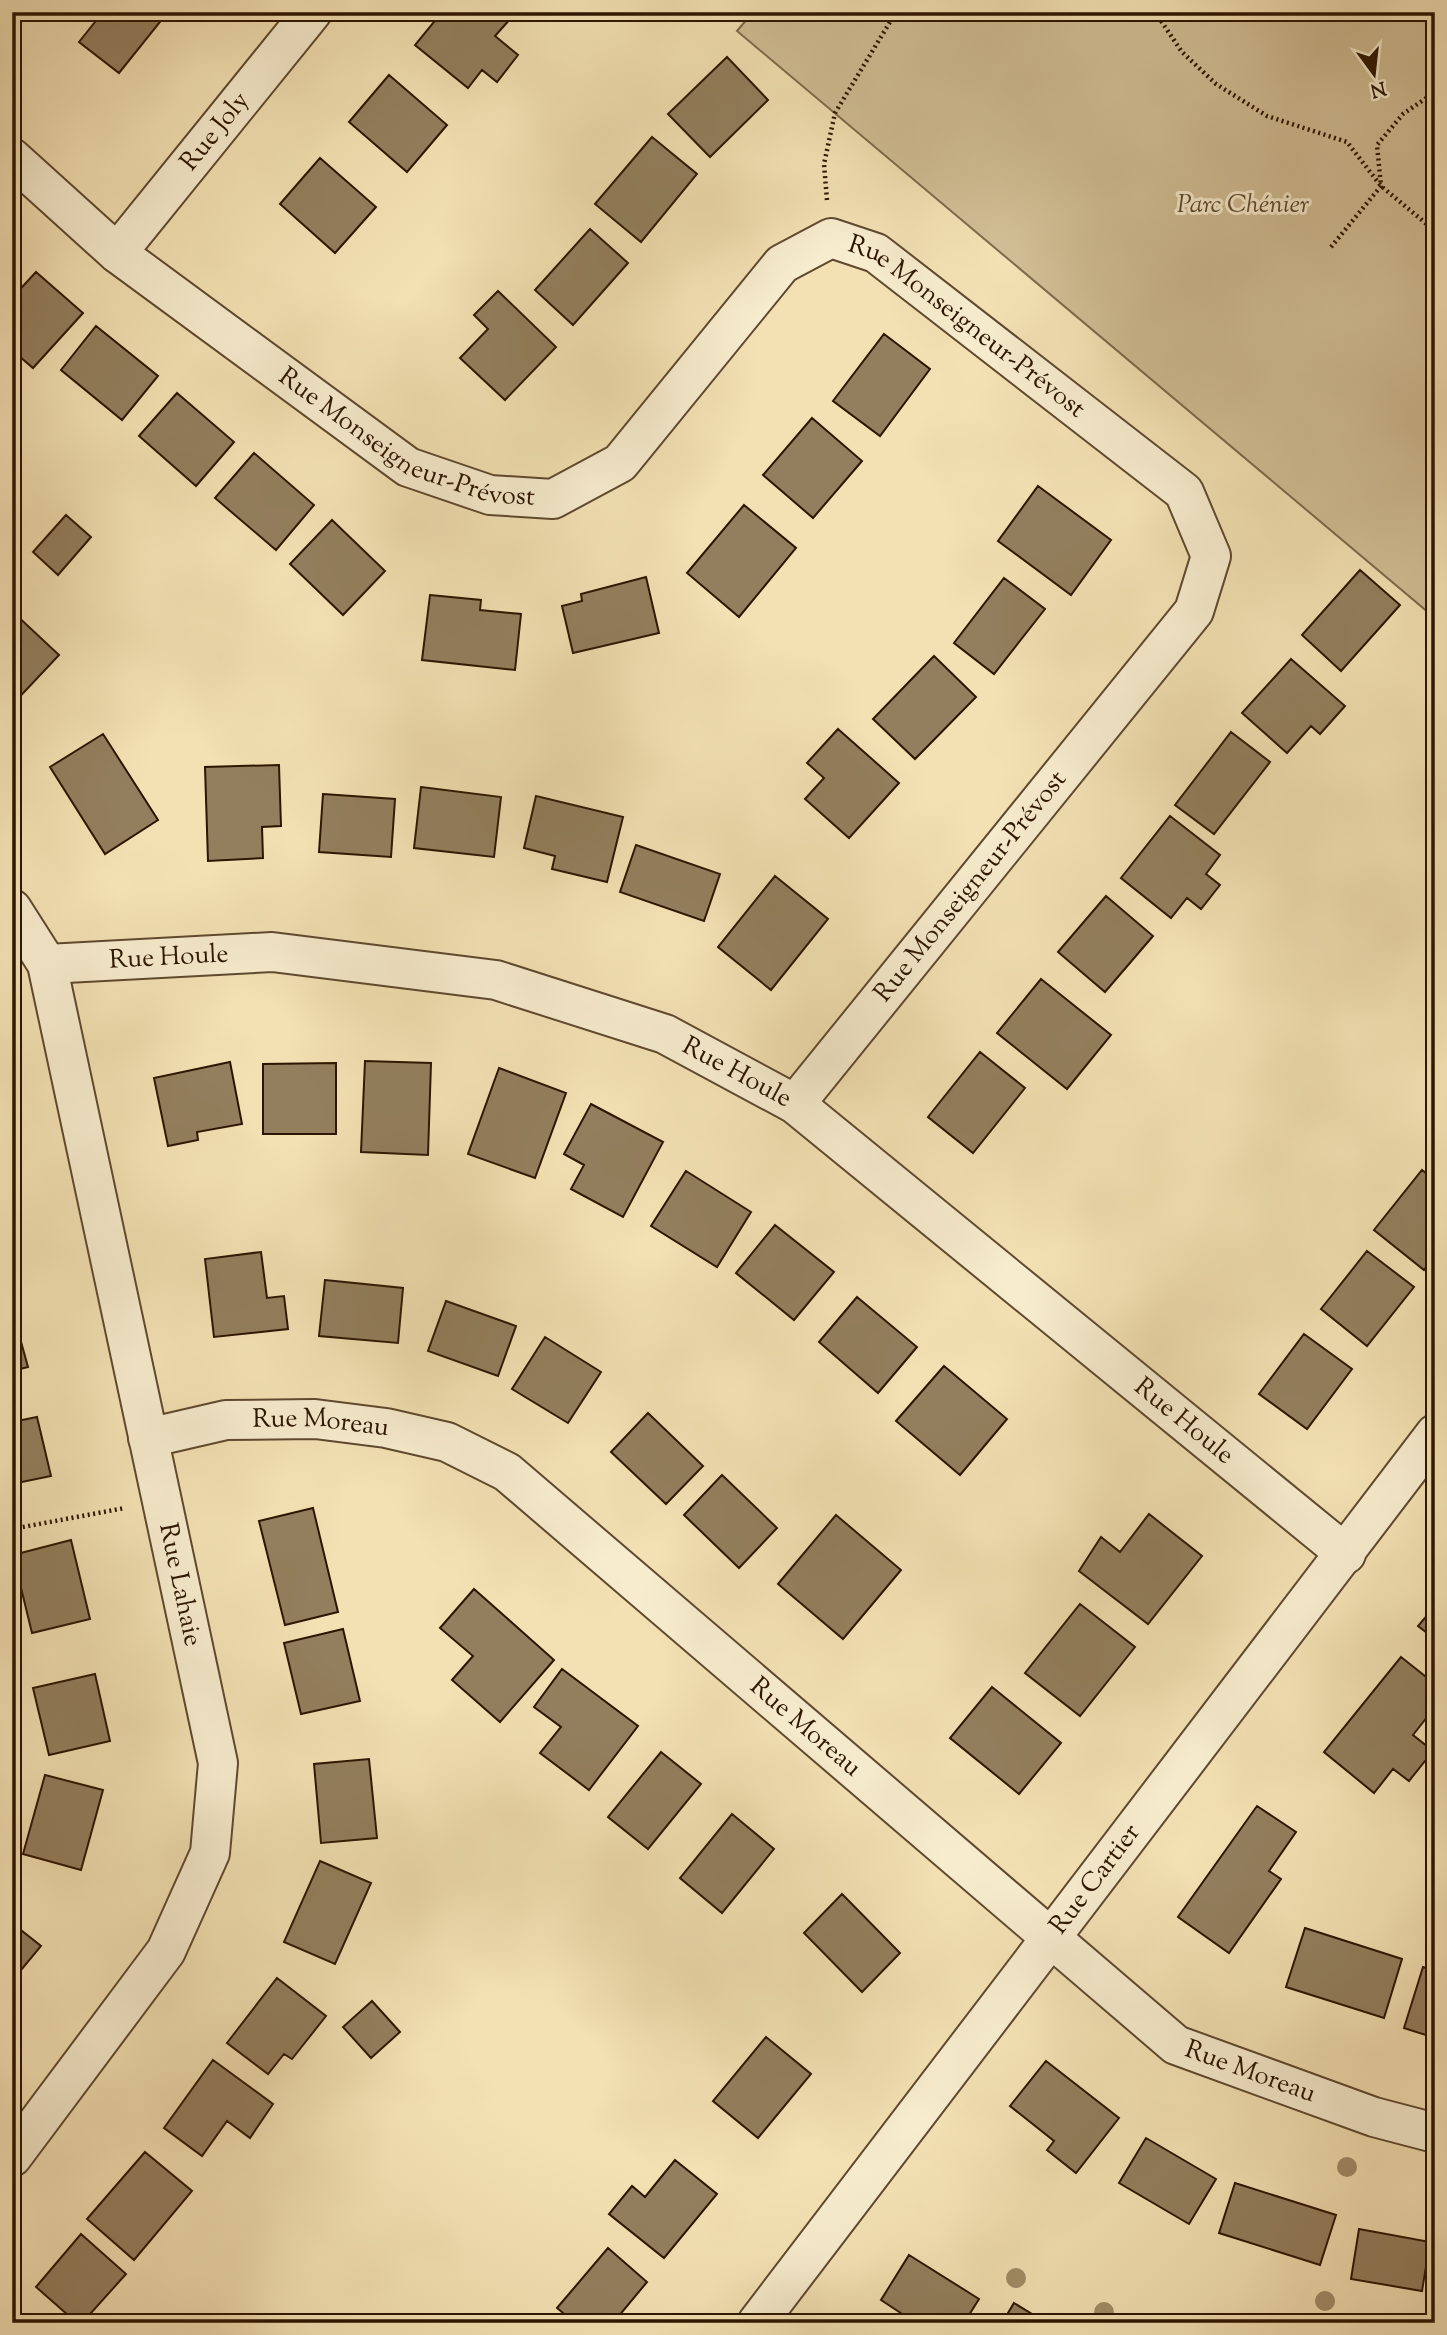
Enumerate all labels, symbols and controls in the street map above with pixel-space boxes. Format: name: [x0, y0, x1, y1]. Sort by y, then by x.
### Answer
north arrow: [1338, 38, 1408, 108]
text: N: [1367, 73, 1389, 103]
street label: Rue Joly: [172, 84, 259, 179]
park label: Parc Chénier: [1177, 187, 1309, 224]
street label: Rue Monseigneur-Prévost: [843, 226, 1093, 427]
street label: Rue Monseigneur-Prévost: [270, 359, 536, 516]
street label: Rue Monseigneur-Prévost: [866, 763, 1076, 1011]
street label: Rue Houle: [108, 936, 229, 979]
street label: Rue Houle: [675, 1028, 798, 1117]
street label: Rue Houle: [1126, 1369, 1242, 1474]
street label: Rue Moreau: [252, 1400, 391, 1447]
street label: Rue Lahaie: [149, 1520, 211, 1650]
street label: Rue Moreau: [741, 1669, 869, 1786]
street label: Rue Cartier: [1041, 1816, 1150, 1942]
street label: Rue Moreau: [1179, 2031, 1321, 2113]

